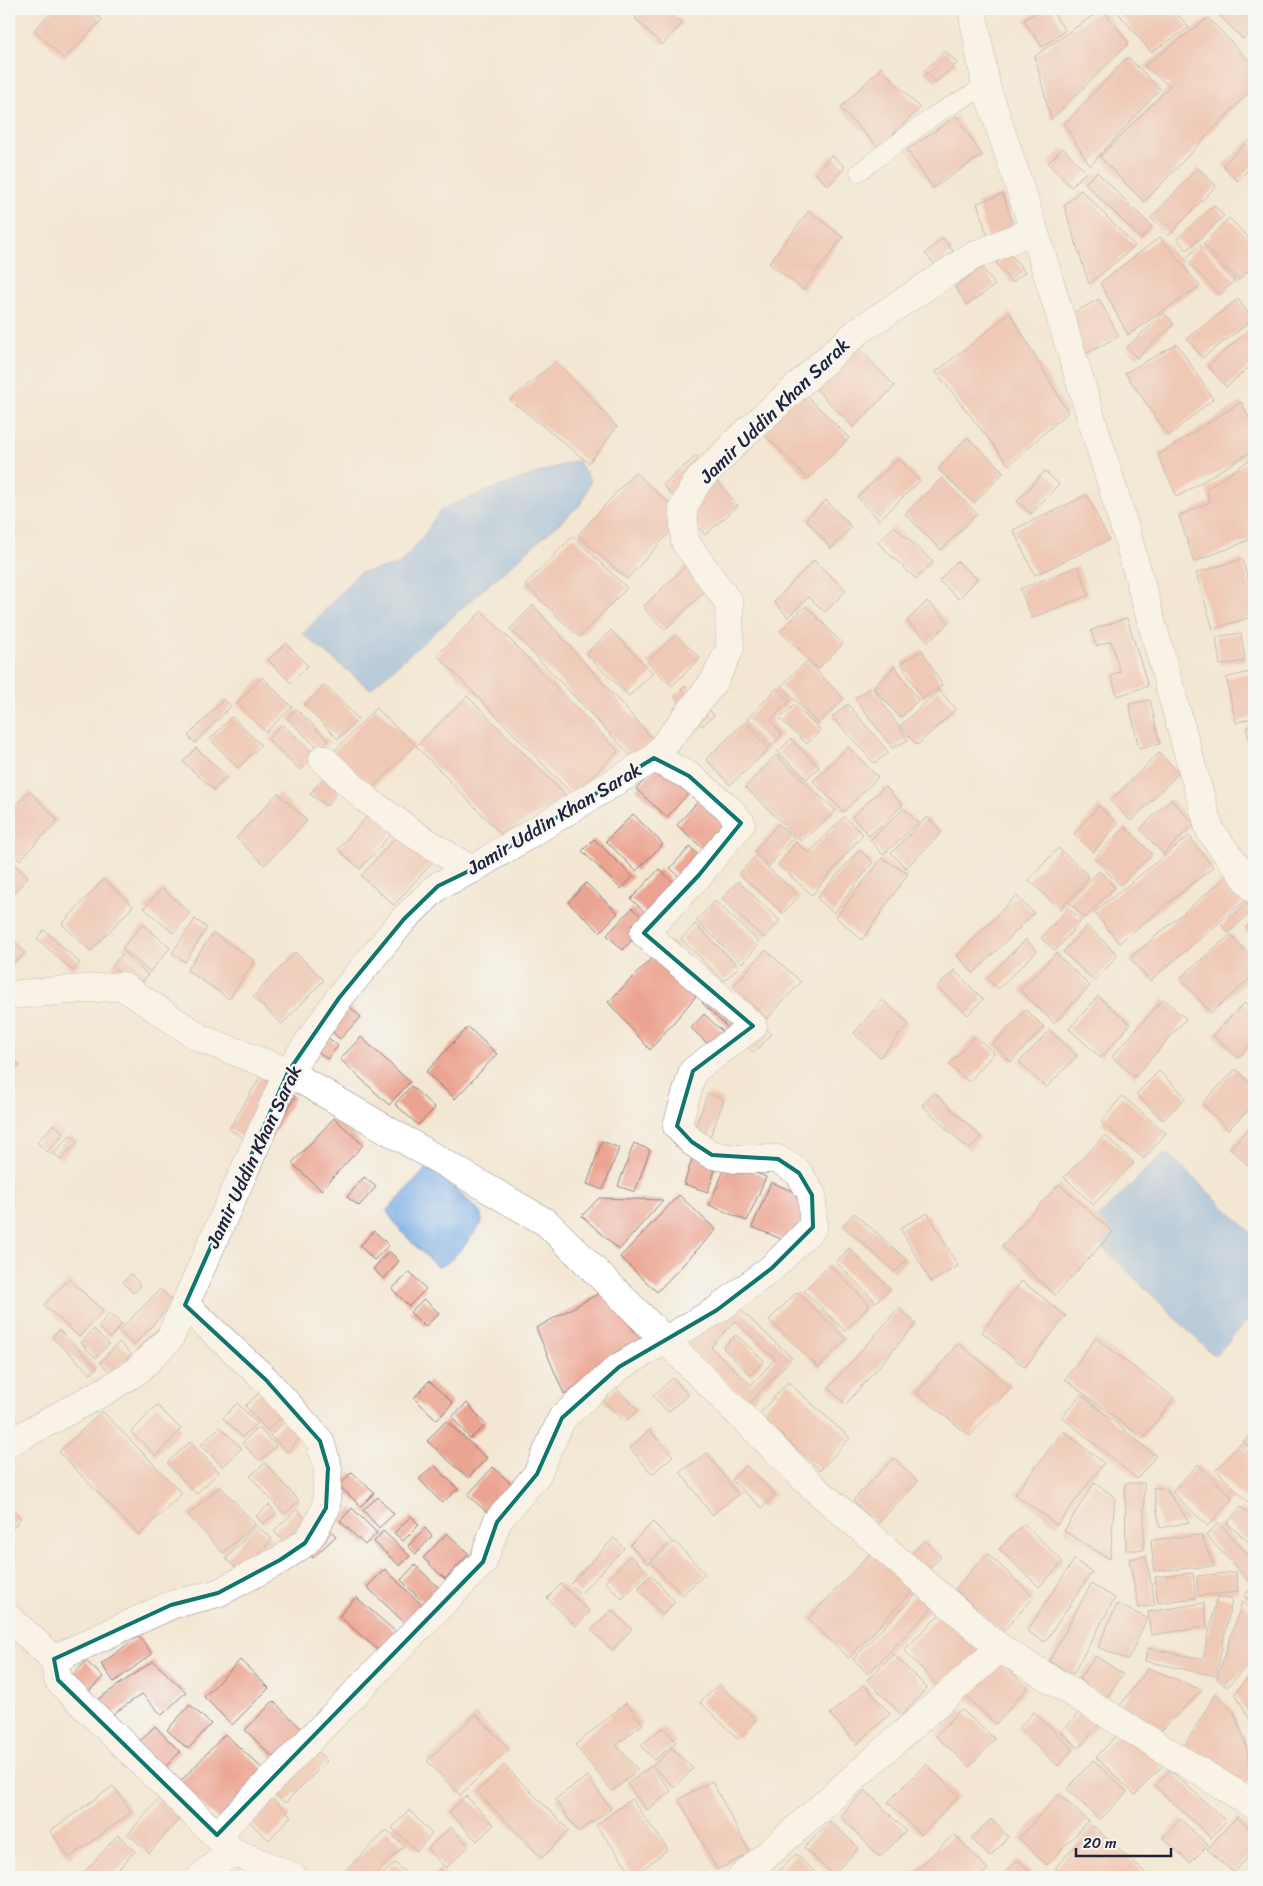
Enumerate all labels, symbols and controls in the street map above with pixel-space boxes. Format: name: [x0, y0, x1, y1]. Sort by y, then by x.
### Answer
street label: Jamir Uddin Khan Sarak: [691, 329, 857, 492]
street label: Jamir Uddin Khan Sarak: [460, 753, 648, 884]
street label: Jamir Uddin Khan Sarak: [196, 1059, 310, 1254]
scale bar: [1076, 1826, 1170, 1858]
text: 20 m: [1083, 1830, 1117, 1856]

